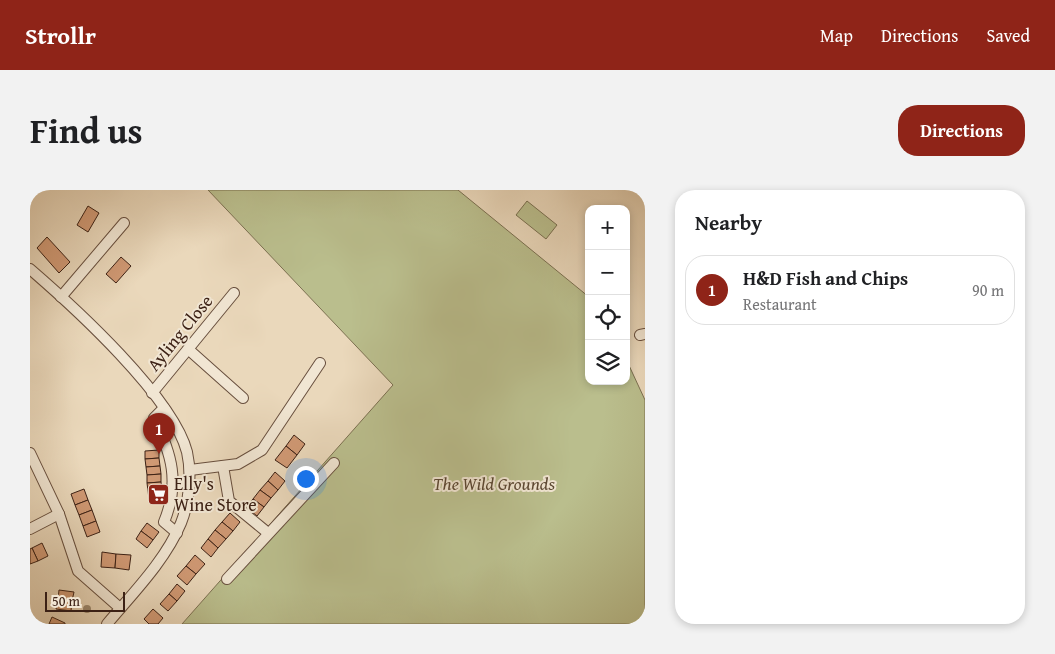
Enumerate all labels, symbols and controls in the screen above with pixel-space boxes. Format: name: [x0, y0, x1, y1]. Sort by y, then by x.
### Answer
text: Strollr: [25, 18, 96, 53]
text: Map: [820, 22, 853, 49]
text: Directions: [881, 22, 958, 49]
text: Saved: [986, 22, 1030, 49]
text: Find us: [30, 105, 143, 156]
button: Directions: [898, 105, 1025, 156]
map controls: [585, 205, 630, 385]
button: +: [585, 205, 630, 250]
text: Nearby: [695, 207, 762, 238]
button: −: [585, 250, 630, 295]
text: H&D Fish and Chips: [743, 264, 908, 292]
text: 1: [708, 278, 716, 302]
text: 90 m: [972, 278, 1004, 302]
street label: Ayling Close: [140, 289, 219, 377]
text: Restaurant: [743, 292, 817, 316]
button: locate: [585, 295, 630, 340]
button: layers: [585, 340, 630, 385]
pin: 1: [143, 413, 175, 454]
your location: [293, 466, 319, 492]
place label: Elly's Wine Store: [174, 470, 257, 518]
park label: The Wild Grounds: [433, 470, 555, 497]
supermarket icon: Elly's Wine Store: [146, 482, 170, 506]
scale bar: [45, 589, 125, 612]
text: 50 m: [52, 591, 80, 611]

